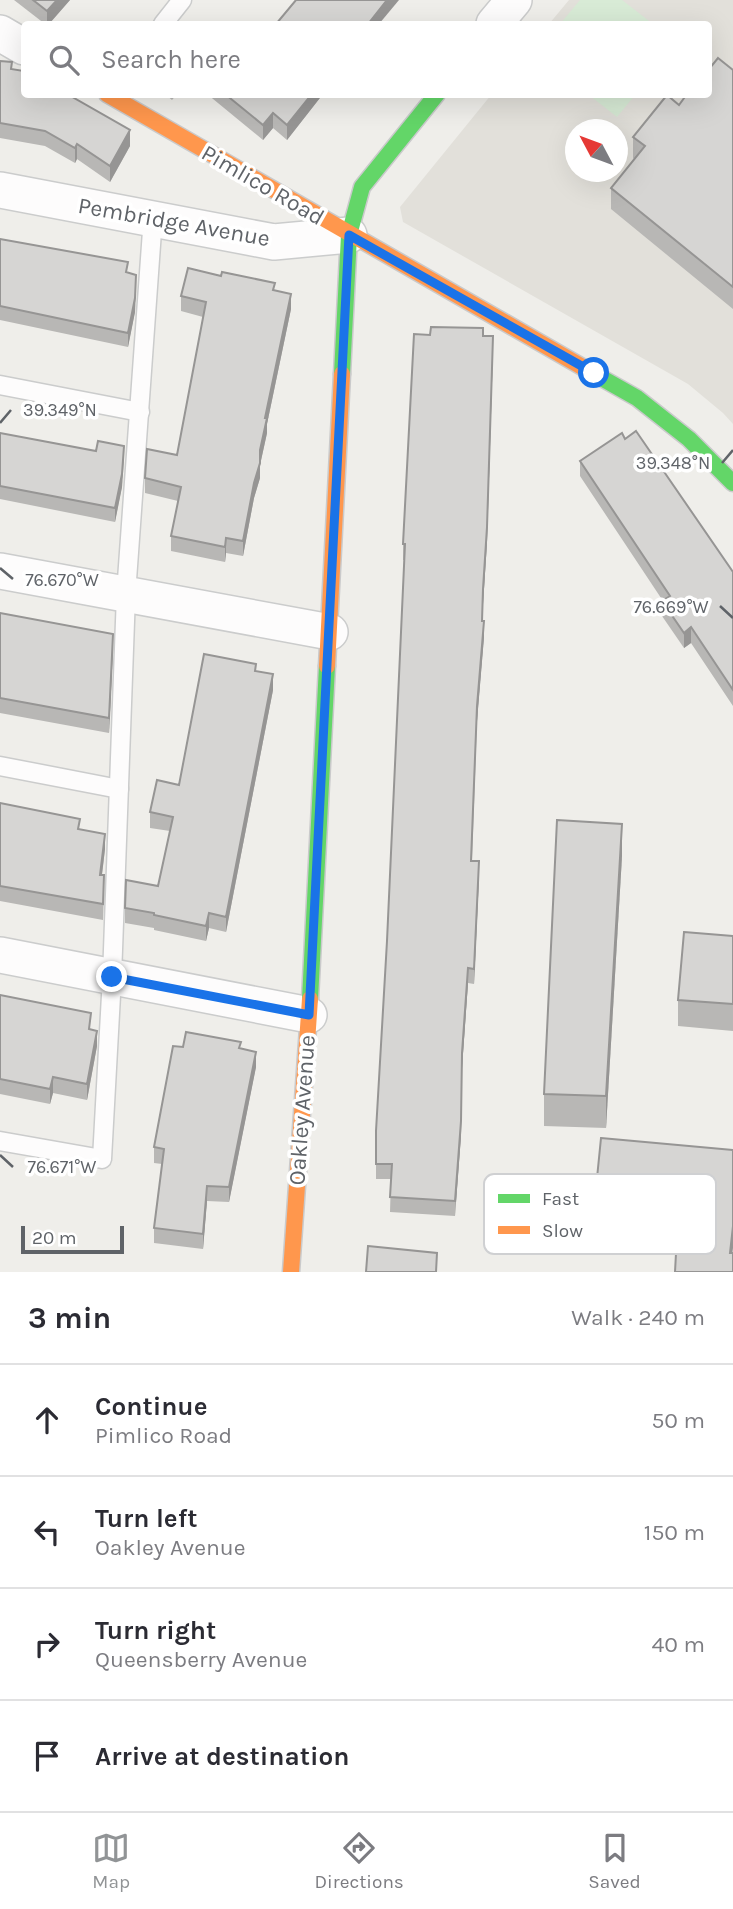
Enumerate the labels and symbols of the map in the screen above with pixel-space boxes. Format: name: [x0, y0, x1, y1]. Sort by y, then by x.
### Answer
north arrow: [565, 119, 628, 182]
street label: Pimlico Road: [197, 139, 329, 231]
street label: Pembridge Avenue: [76, 192, 272, 252]
route start: [578, 357, 609, 388]
text: 39.349°N: [23, 399, 97, 421]
text: 39.348°N: [636, 452, 710, 474]
text: 76.670°W: [25, 569, 99, 591]
text: 76.669°W: [633, 596, 709, 618]
route end: [96, 961, 127, 992]
street label: Oakley Avenue: [283, 1034, 321, 1186]
text: 76.671°W: [28, 1156, 96, 1178]
legend: [484, 1174, 716, 1254]
text: Fast: [542, 1188, 579, 1210]
text: Slow: [542, 1220, 583, 1242]
scale bar: [21, 1223, 124, 1255]

